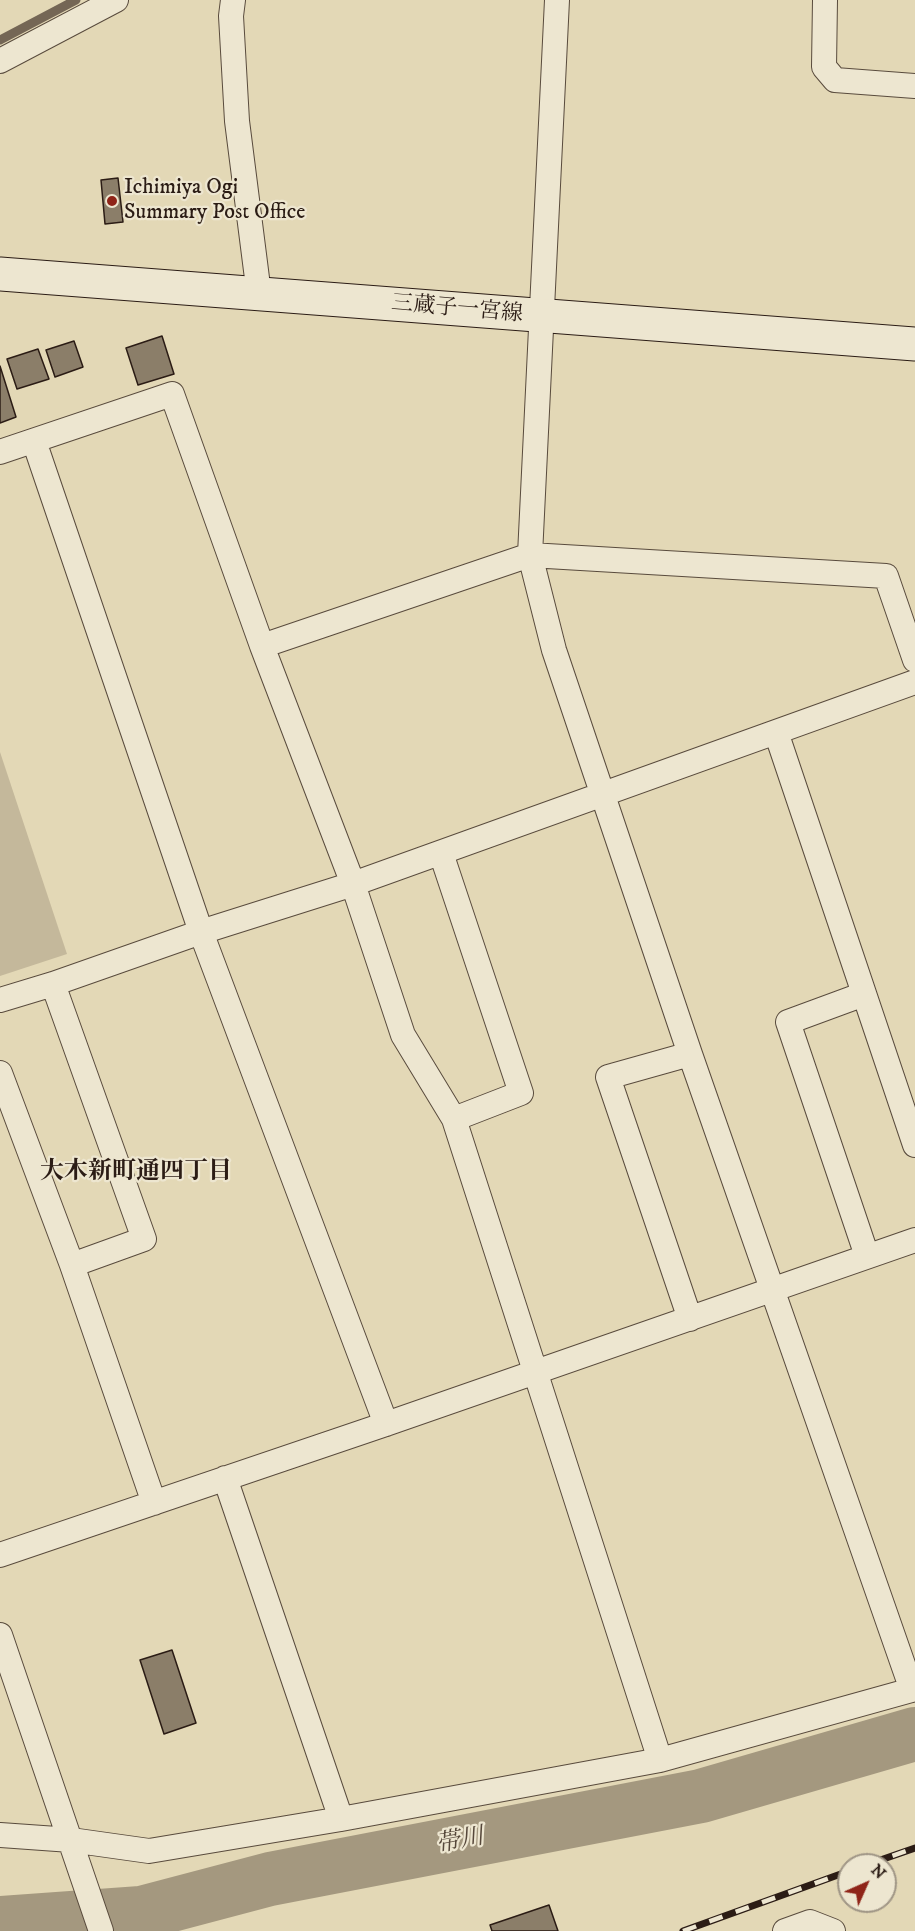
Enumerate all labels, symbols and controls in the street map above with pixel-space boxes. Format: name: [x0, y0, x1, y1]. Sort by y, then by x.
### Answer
place label: Ichimiya Ogi Summary Post Office: [124, 175, 305, 226]
marker: Ichimiya Ogi Summary Post Office: [105, 194, 119, 208]
street label: 三蔵子一宮線: [390, 291, 524, 329]
district label: 大木新町通四丁目: [40, 1159, 232, 1187]
water label: 帯川: [434, 1823, 486, 1861]
north arrow: [837, 1853, 897, 1913]
text: N: [867, 1860, 890, 1883]

